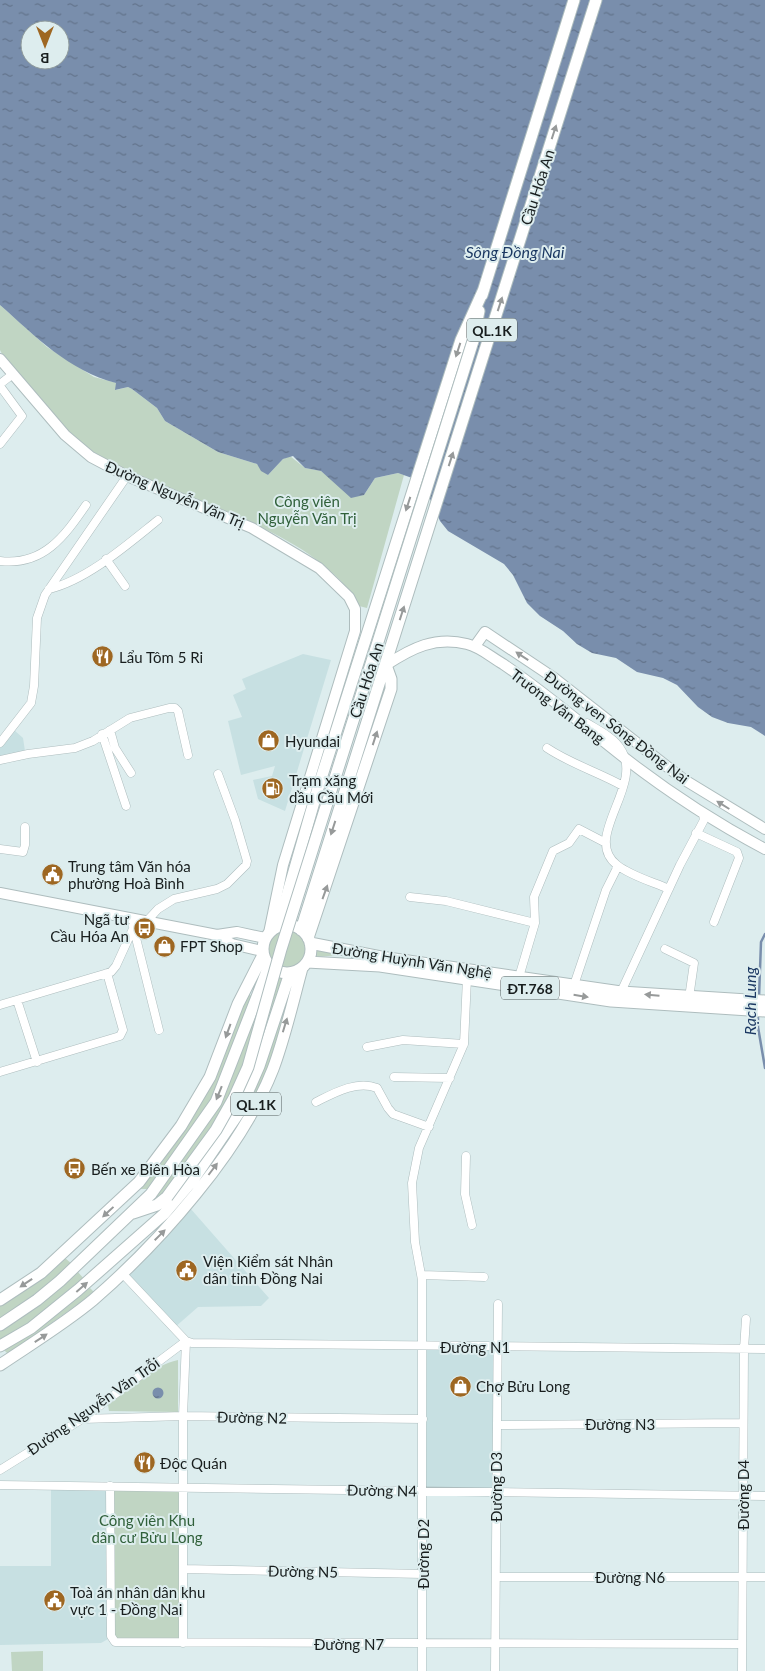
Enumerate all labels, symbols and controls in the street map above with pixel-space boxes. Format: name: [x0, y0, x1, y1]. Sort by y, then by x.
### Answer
north arrow: [20, 20, 70, 70]
text: B: [40, 50, 50, 67]
one-way arrow: [551, 124, 559, 139]
street label: Cầu Hóa An: [516, 147, 558, 227]
water label: Sông Đồng Nai: [466, 242, 565, 261]
one-way arrow: [497, 296, 505, 311]
road number: QL.1K: [467, 318, 517, 342]
one-way arrow: [454, 342, 461, 357]
one-way arrow: [448, 451, 456, 466]
street label: Đường Nguyễn Văn Trị: [103, 457, 247, 531]
park label: Công viên Nguyễn Văn Trị: [257, 492, 357, 527]
one-way arrow: [404, 497, 412, 512]
one-way arrow: [399, 606, 407, 621]
street label: Cầu Hóa An: [345, 640, 387, 720]
restaurant icon: Lẩu Tôm 5 Ri: [91, 645, 115, 669]
place label: Lẩu Tôm 5 Ri: [119, 648, 203, 666]
one-way arrow: [515, 651, 529, 661]
street label: Trương Văn Bang: [508, 665, 609, 747]
street label: Đường ven Sông Đồng Nai: [541, 667, 693, 787]
shop icon: Hyundai: [257, 729, 281, 753]
one-way arrow: [372, 730, 380, 745]
place label: Hyundai: [285, 732, 340, 750]
place label: Trạm xăng dầu Cầu Mới: [289, 771, 373, 806]
fuel station icon: Trạm xăng dầu Cầu Mới: [261, 777, 285, 801]
one-way arrow: [716, 800, 729, 809]
one-way arrow: [329, 820, 336, 835]
place label: Trung tâm Văn hóa phường Hoà Bình: [68, 857, 191, 892]
public building icon: Trung tâm Văn hóa phường Hoà Bình: [40, 863, 64, 887]
one-way arrow: [322, 885, 329, 900]
place label: Ngã tư Cầu Hóa An: [50, 910, 129, 945]
bus stop icon: Ngã tư Cầu Hóa An: [133, 916, 157, 940]
shop icon: FPT Shop: [152, 934, 176, 958]
place label: FPT Shop: [180, 937, 243, 955]
street label: Đường Huỳnh Văn Nghệ: [331, 938, 493, 982]
water label: Rạch Lung: [740, 966, 759, 1035]
road number: ĐT.768: [501, 976, 559, 1000]
one-way arrow: [644, 991, 660, 999]
one-way arrow: [573, 993, 589, 1001]
one-way arrow: [282, 1018, 290, 1033]
one-way arrow: [224, 1023, 231, 1038]
one-way arrow: [215, 1086, 223, 1100]
road number: QL.1K: [231, 1092, 281, 1116]
bus stop icon: Bến xe Biên Hòa: [63, 1157, 87, 1181]
place label: Bến xe Biên Hòa: [91, 1160, 200, 1178]
one-way arrow: [208, 1162, 218, 1176]
one-way arrow: [103, 1206, 115, 1218]
one-way arrow: [154, 1230, 166, 1242]
place label: Viện Kiểm sát Nhân dân tỉnh Đồng Nai: [203, 1252, 333, 1287]
public building icon: Viện Kiểm sát Nhân dân tỉnh Đồng Nai: [175, 1258, 199, 1282]
one-way arrow: [19, 1278, 33, 1288]
one-way arrow: [75, 1281, 87, 1293]
one-way arrow: [34, 1333, 47, 1343]
street label: Đường N1: [440, 1338, 510, 1356]
street label: Đường Nguyễn Văn Trỗi: [23, 1353, 163, 1459]
shop icon: Chợ Bửu Long: [448, 1374, 472, 1398]
place label: Chợ Bửu Long: [476, 1377, 570, 1395]
street label: Đường N2: [217, 1407, 287, 1427]
street label: Đường N3: [585, 1415, 655, 1433]
restaurant icon: Độc Quán: [132, 1451, 156, 1475]
street label: Đường D3: [487, 1452, 505, 1522]
place label: Độc Quán: [160, 1454, 227, 1472]
street label: Đường D4: [734, 1460, 752, 1530]
street label: Đường N4: [347, 1480, 418, 1500]
park label: Công viên Khu dân cư Bửu Long: [91, 1511, 203, 1546]
street label: Đường D2: [414, 1519, 432, 1589]
street label: Đường N5: [268, 1561, 338, 1581]
street label: Đường N6: [595, 1568, 665, 1586]
place label: Toà án nhân dân khu vực 1 - Đồng Nai: [70, 1583, 205, 1618]
public building icon: Toà án nhân dân khu vực 1 - Đồng Nai: [42, 1589, 66, 1613]
street label: Đường N7: [314, 1635, 384, 1653]

